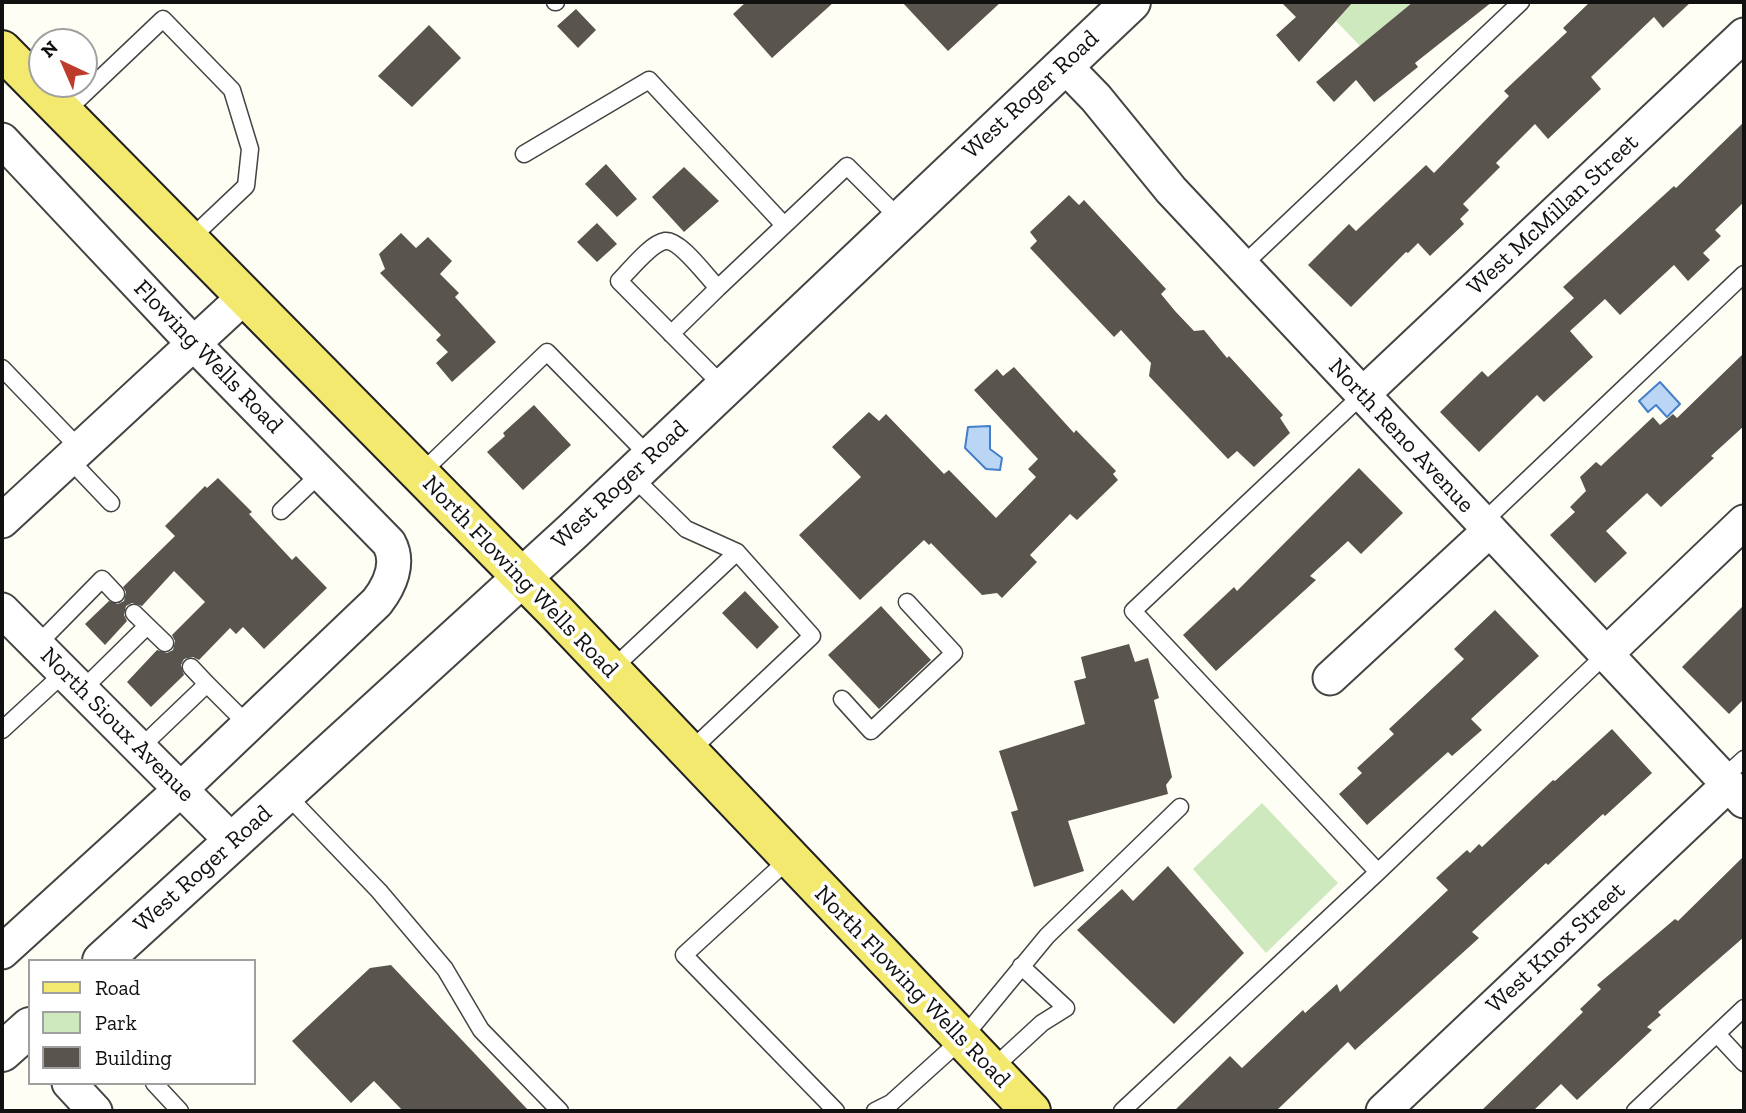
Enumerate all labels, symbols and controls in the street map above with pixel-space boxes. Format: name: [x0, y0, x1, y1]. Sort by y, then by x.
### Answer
street label: West Roger Road: [957, 25, 1105, 165]
north arrow: [28, 28, 98, 98]
text: N: [36, 36, 63, 62]
street label: West McMillan Street: [1461, 128, 1645, 302]
street label: Flowing Wells Road: [127, 274, 289, 440]
street label: North Reno Avenue: [1322, 353, 1480, 519]
street label: West Roger Road: [546, 415, 694, 555]
street label: North Flowing Wells Road: [416, 470, 624, 684]
street label: North Sioux Avenue: [34, 642, 200, 808]
street label: West Roger Road: [128, 799, 278, 939]
street label: West Knox Street: [1481, 876, 1631, 1020]
street label: North Flowing Wells Road: [808, 880, 1016, 1094]
legend: [28, 959, 256, 1085]
text: Road: [95, 975, 140, 1000]
text: Park: [95, 1010, 137, 1035]
text: Building: [95, 1045, 172, 1070]

